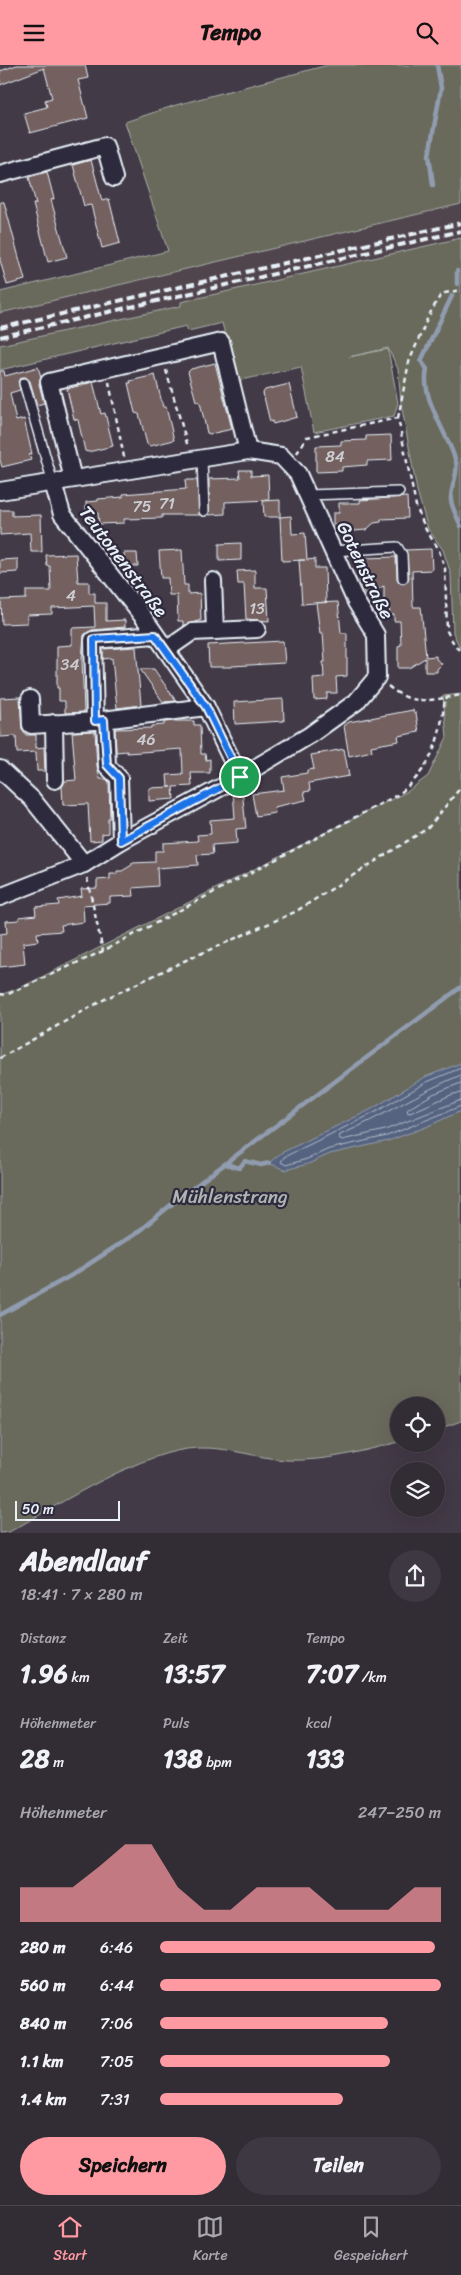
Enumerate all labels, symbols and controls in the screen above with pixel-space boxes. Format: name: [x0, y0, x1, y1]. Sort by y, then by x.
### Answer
text: Tempo: [200, 13, 261, 52]
icon: menu: [20, 19, 48, 47]
icon: search: [413, 19, 441, 47]
house number: 84: [325, 442, 345, 471]
house number: 71: [159, 489, 175, 518]
house number: 75: [133, 492, 152, 521]
street label: Teutonenstraße: [70, 498, 177, 625]
street label: Gotenstraße: [327, 515, 404, 625]
house number: 4: [66, 581, 76, 610]
house number: 13: [249, 594, 265, 623]
house number: 34: [61, 650, 79, 679]
house number: 46: [136, 725, 156, 754]
pin: [219, 756, 261, 798]
icon: arrive: [226, 763, 254, 791]
park label: Mühlenstrang: [172, 1180, 288, 1213]
map controls: [390, 1397, 445, 1517]
button: locate: [390, 1397, 445, 1452]
button: layers: [390, 1462, 445, 1517]
scale bar: [15, 1497, 120, 1521]
text: 50 m: [22, 1497, 54, 1522]
text: Abendlauf: [20, 1536, 147, 1585]
button: share: [389, 1550, 441, 1602]
text: 18:41 · 7 × 280 m: [20, 1580, 143, 1609]
text: Distanz: [20, 1626, 66, 1651]
text: Zeit: [163, 1626, 188, 1651]
text: Tempo: [306, 1626, 345, 1651]
text: 1.96: [20, 1651, 68, 1696]
text: 13:57: [163, 1651, 225, 1696]
text: 7:07: [306, 1651, 358, 1696]
text: km: [68, 1665, 90, 1690]
text: /km: [358, 1665, 387, 1690]
text: Höhenmeter: [20, 1711, 96, 1736]
text: Puls: [163, 1711, 189, 1736]
text: kcal: [306, 1711, 331, 1736]
text: 28: [20, 1736, 50, 1781]
text: 138: [163, 1736, 203, 1781]
text: 133: [306, 1736, 344, 1781]
text: m: [50, 1750, 64, 1775]
text: bpm: [203, 1750, 232, 1775]
text: Höhenmeter: [20, 1798, 106, 1827]
text: 247–250 m: [358, 1798, 441, 1827]
text: 280 m: [20, 1933, 65, 1962]
text: 6:46: [100, 1933, 133, 1962]
text: 560 m: [20, 1971, 65, 2000]
text: 6:44: [100, 1971, 134, 2000]
text: 840 m: [20, 2009, 66, 2038]
text: 7:06: [100, 2009, 133, 2038]
text: 1.1 km: [20, 2047, 64, 2076]
text: 7:05: [100, 2047, 134, 2076]
text: 1.4 km: [20, 2085, 67, 2114]
text: 7:31: [100, 2085, 130, 2114]
button: Speichern: [20, 2137, 226, 2195]
button: Teilen: [236, 2137, 441, 2195]
tab: Start: [53, 2213, 87, 2268]
tab: Karte: [193, 2213, 228, 2268]
tab: Gespeichert: [334, 2213, 408, 2268]

